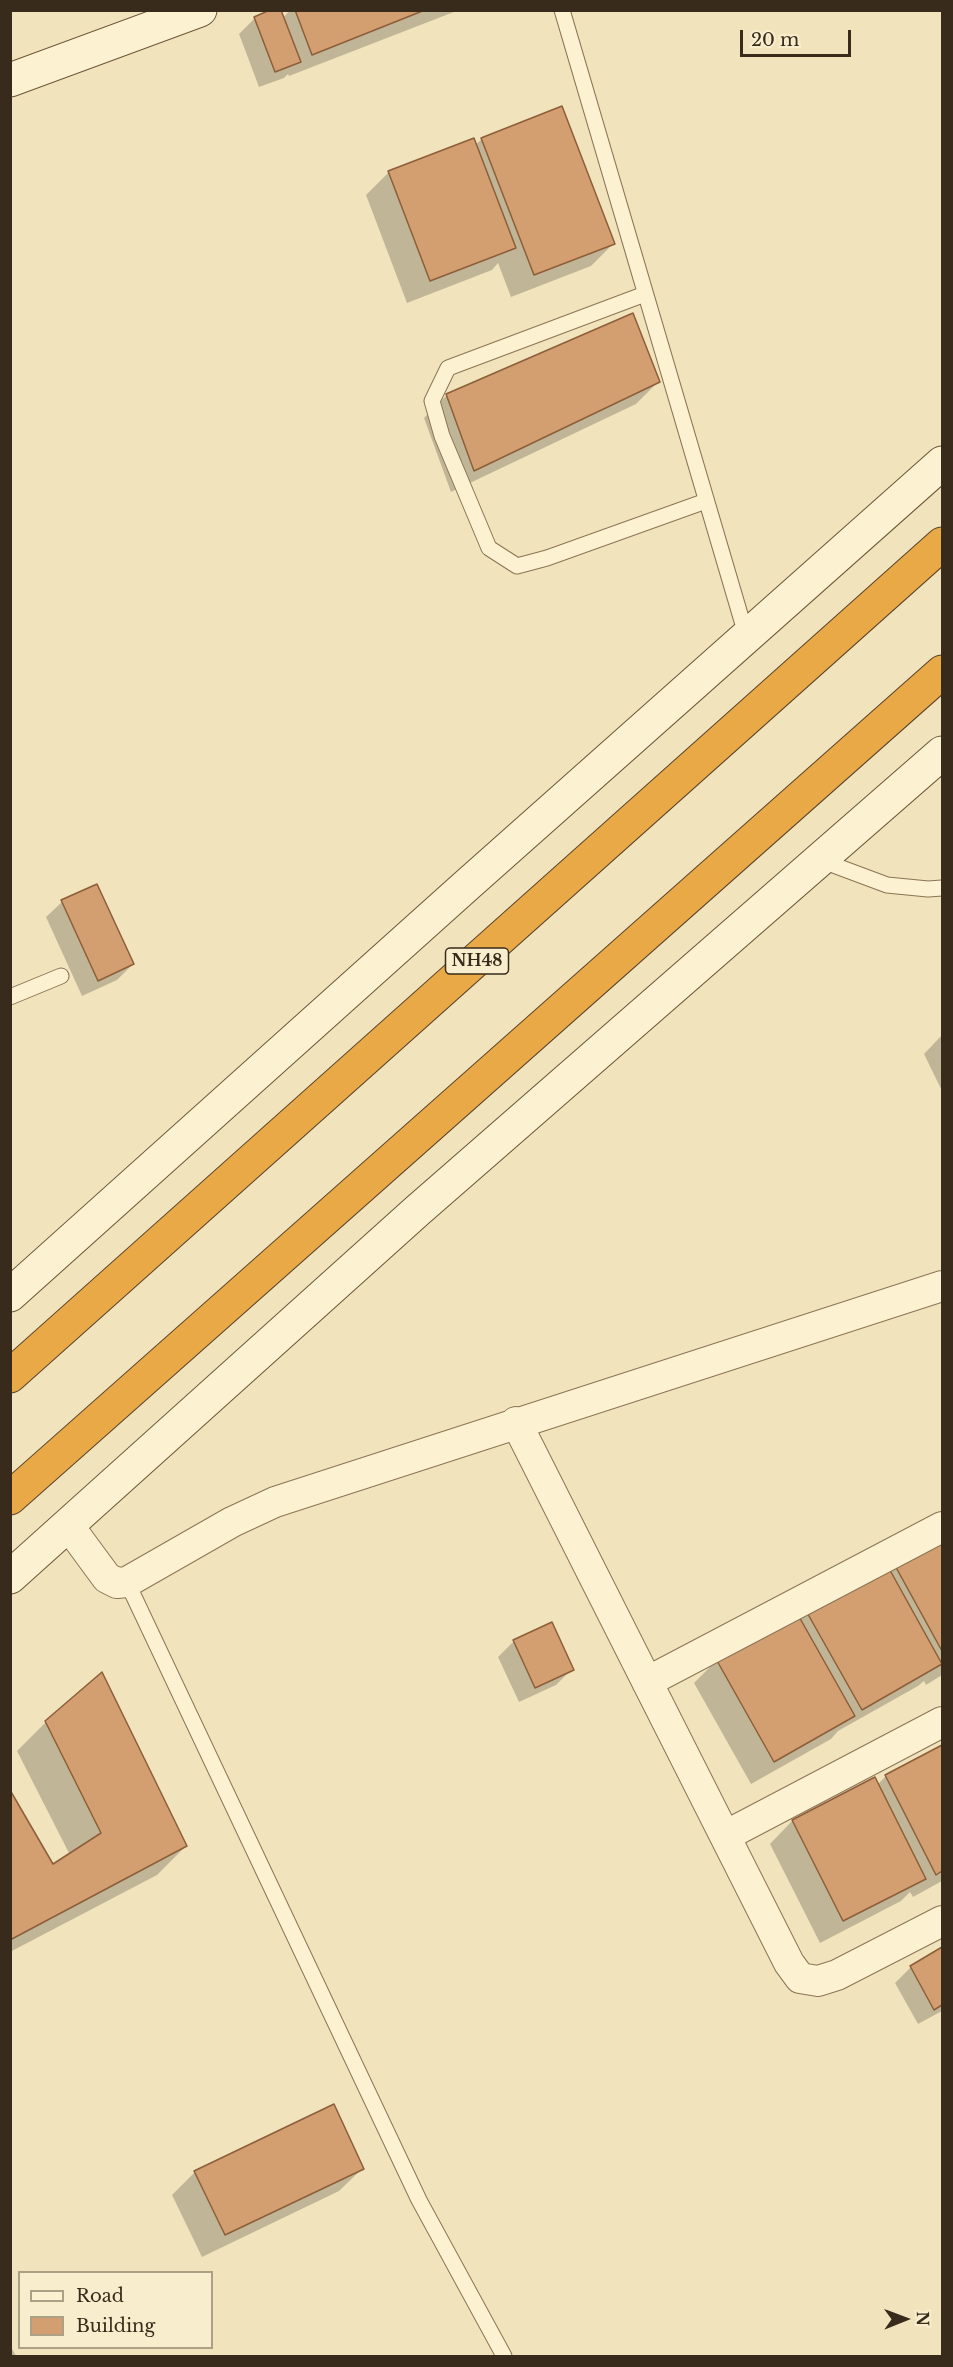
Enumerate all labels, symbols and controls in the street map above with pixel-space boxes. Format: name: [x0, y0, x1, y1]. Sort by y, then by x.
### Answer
scale bar: [743, 18, 854, 56]
text: 20 m: [751, 29, 799, 51]
road number: NH48: [446, 948, 508, 974]
legend: [18, 2271, 213, 2349]
text: Road: [76, 2285, 124, 2307]
north arrow: [875, 2289, 935, 2349]
text: N: [913, 2311, 933, 2326]
text: Building: [76, 2315, 155, 2337]

